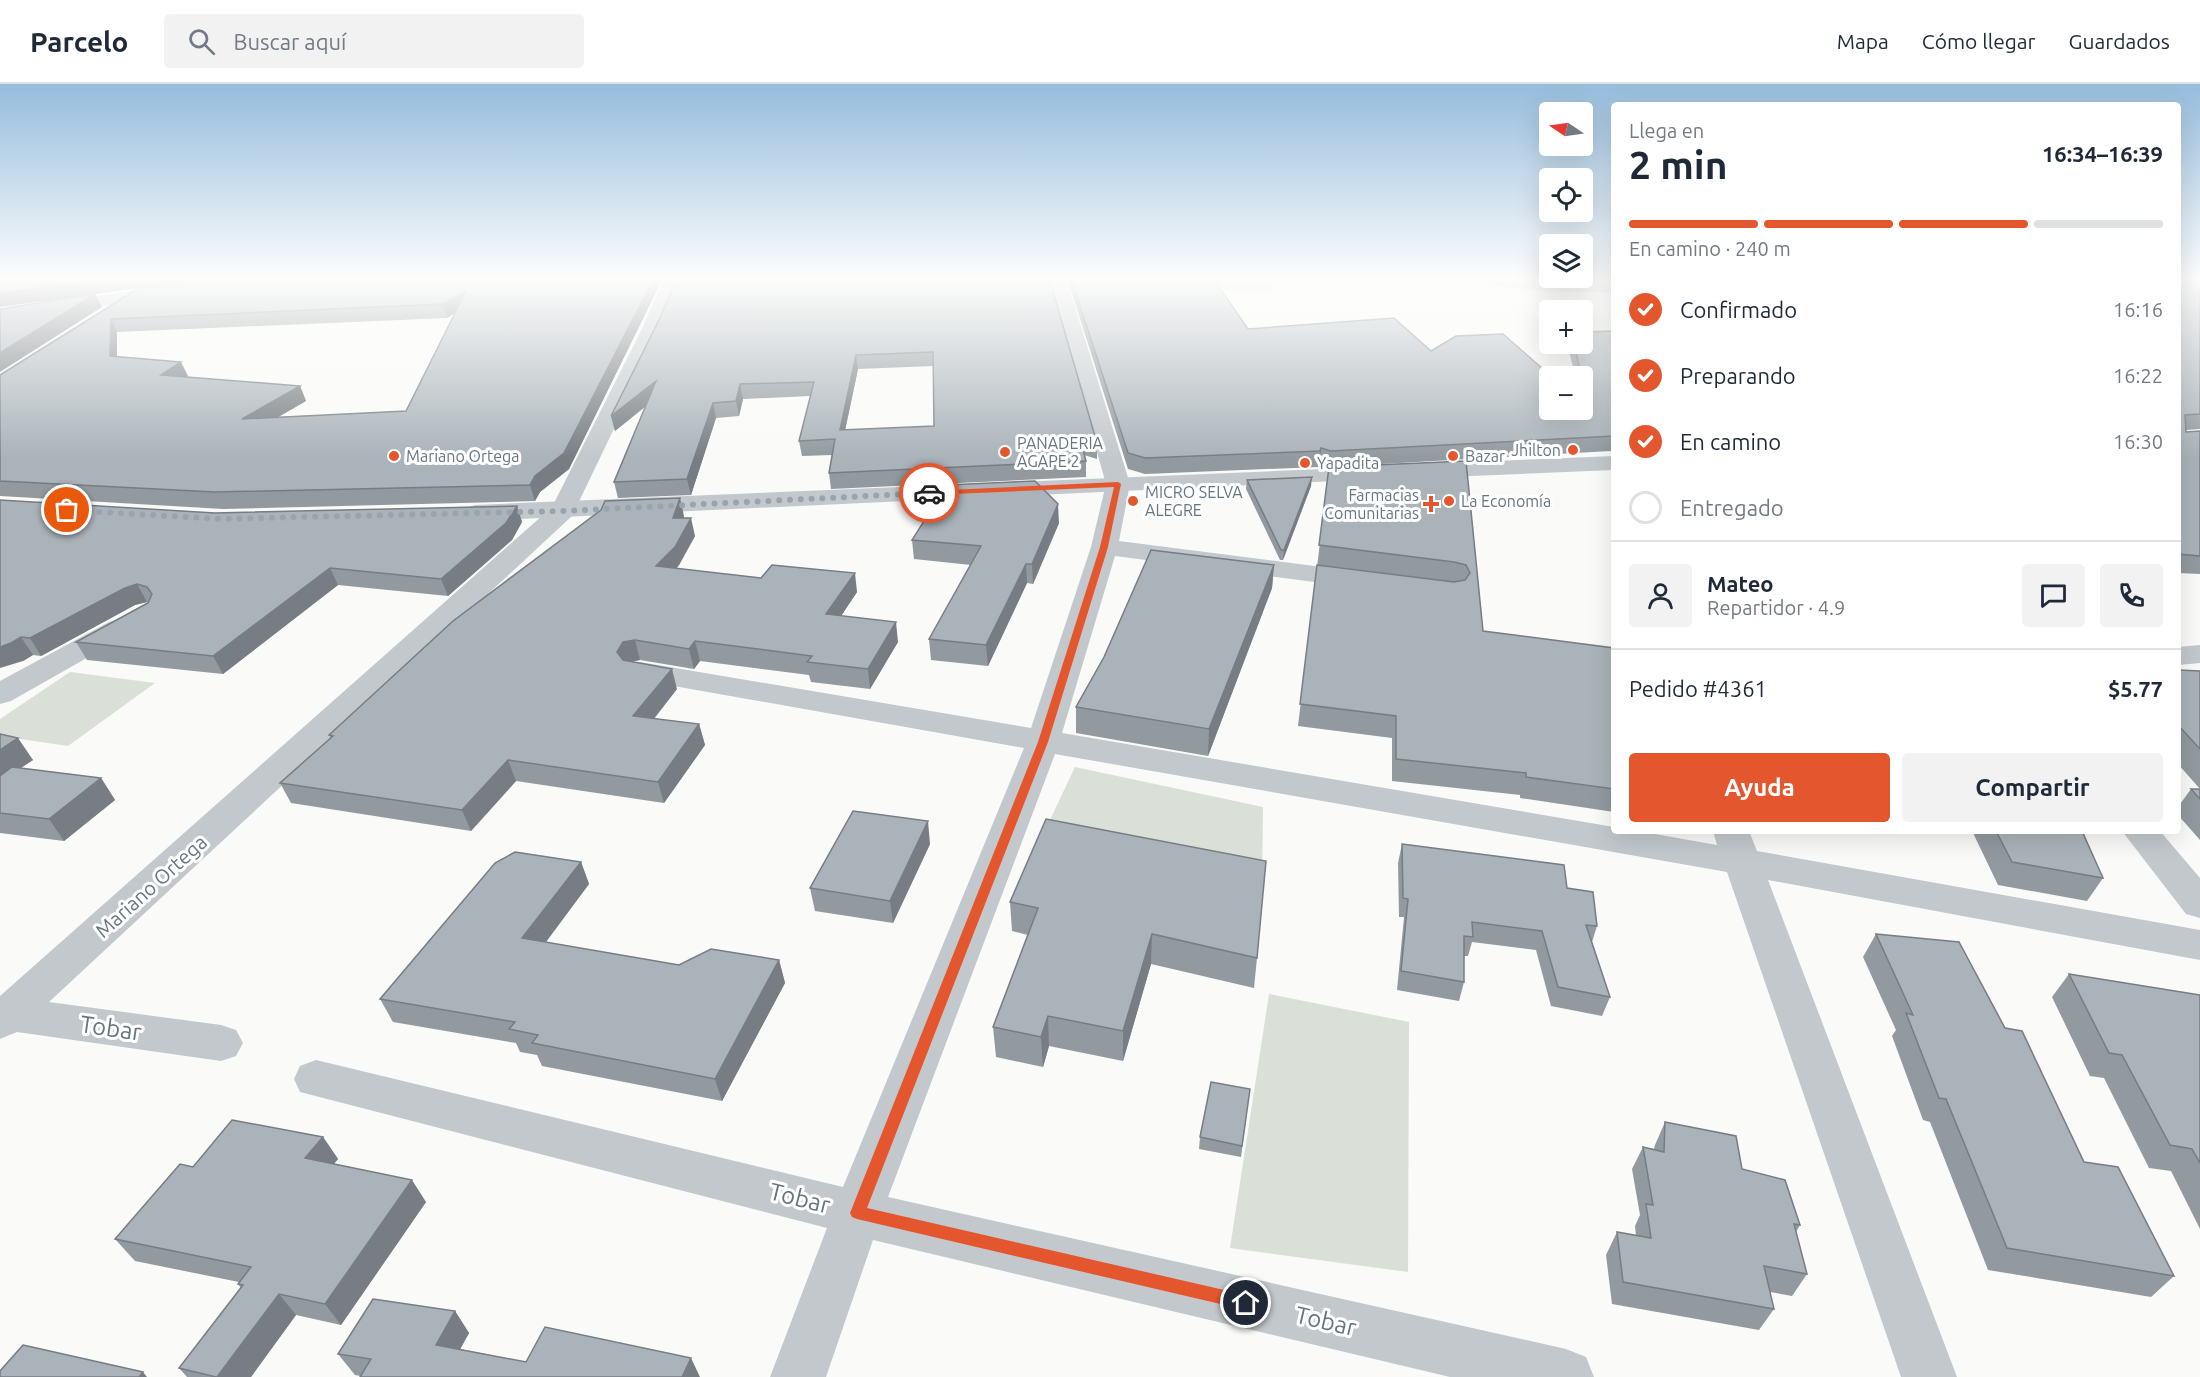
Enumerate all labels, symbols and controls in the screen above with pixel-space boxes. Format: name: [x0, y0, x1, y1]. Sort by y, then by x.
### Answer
search box: [164, 14, 584, 68]
icon: search: [185, 25, 218, 58]
text: Parcelo: [30, 26, 128, 57]
text: Buscar aquí: [233, 29, 346, 54]
text: Mapa: [1837, 29, 1889, 53]
text: Cómo llegar: [1922, 29, 2036, 53]
text: Guardados: [2069, 29, 2170, 53]
north arrow: [1539, 102, 1593, 156]
map controls: [1539, 102, 1593, 420]
text: Llega en: [1629, 119, 1704, 142]
text: 16:34–16:39: [2042, 141, 2163, 166]
text: 2 min: [1629, 143, 1728, 186]
button: locate: [1539, 168, 1593, 222]
button: layers: [1539, 234, 1593, 288]
text: En camino · 240 m: [1629, 237, 1791, 260]
icon: check: [1629, 293, 1662, 326]
text: Confirmado: [1680, 297, 1797, 322]
text: 16:16: [2113, 298, 2163, 321]
button: +: [1539, 300, 1593, 354]
icon: check: [1629, 359, 1662, 392]
text: Preparando: [1680, 363, 1796, 388]
text: 16:22: [2113, 364, 2163, 387]
button: −: [1539, 366, 1593, 420]
icon: check: [1629, 425, 1662, 458]
text: En camino: [1680, 429, 1781, 454]
text: 16:30: [2113, 430, 2163, 453]
place label: PANADERIA AGAPE 2: [1017, 434, 1103, 470]
place label: Jhilton: [1511, 441, 1561, 459]
marker: Jhilton: [1566, 443, 1580, 457]
marker: PANADERIA AGAPE 2: [998, 445, 1012, 459]
place label: Mariano Ortega: [406, 447, 519, 465]
place label: Bazar: [1465, 447, 1505, 465]
marker: Mariano Ortega: [387, 449, 401, 463]
marker: Bazar: [1446, 449, 1460, 463]
place label: Yapadita: [1317, 454, 1379, 472]
marker: Yapadita: [1298, 456, 1312, 470]
courier: [899, 463, 959, 523]
icon: car: [913, 477, 946, 510]
place label: MICRO SELVA ALEGRE: [1145, 483, 1243, 519]
pin: [41, 484, 92, 535]
place label: Farmacias Comunitarias: [1324, 486, 1419, 522]
place label: La Economía: [1461, 492, 1551, 510]
icon: bag: [50, 493, 83, 526]
marker: MICRO SELVA ALEGRE: [1126, 494, 1140, 508]
marker: La Economía: [1442, 494, 1456, 508]
text: Entregado: [1680, 495, 1784, 520]
marker: Farmacias Comunitarias: [1424, 497, 1438, 511]
button: person: [1629, 564, 1692, 627]
button: chat: [2022, 564, 2085, 627]
button: phone: [2100, 564, 2163, 627]
text: Mateo: [1707, 571, 1774, 596]
text: Repartidor · 4.9: [1707, 596, 1845, 619]
text: Pedido #4361: [1629, 676, 1767, 701]
text: $5.77: [2108, 676, 2163, 701]
button: Ayuda: [1629, 753, 1890, 822]
button: Compartir: [1902, 753, 2163, 822]
street label: Mariano Ortega: [91, 830, 211, 942]
street label: Tobar: [79, 1010, 143, 1046]
street label: Tobar: [767, 1177, 833, 1219]
pin: [1220, 1277, 1271, 1328]
icon: home: [1229, 1286, 1262, 1319]
street label: Tobar: [1293, 1301, 1359, 1341]

